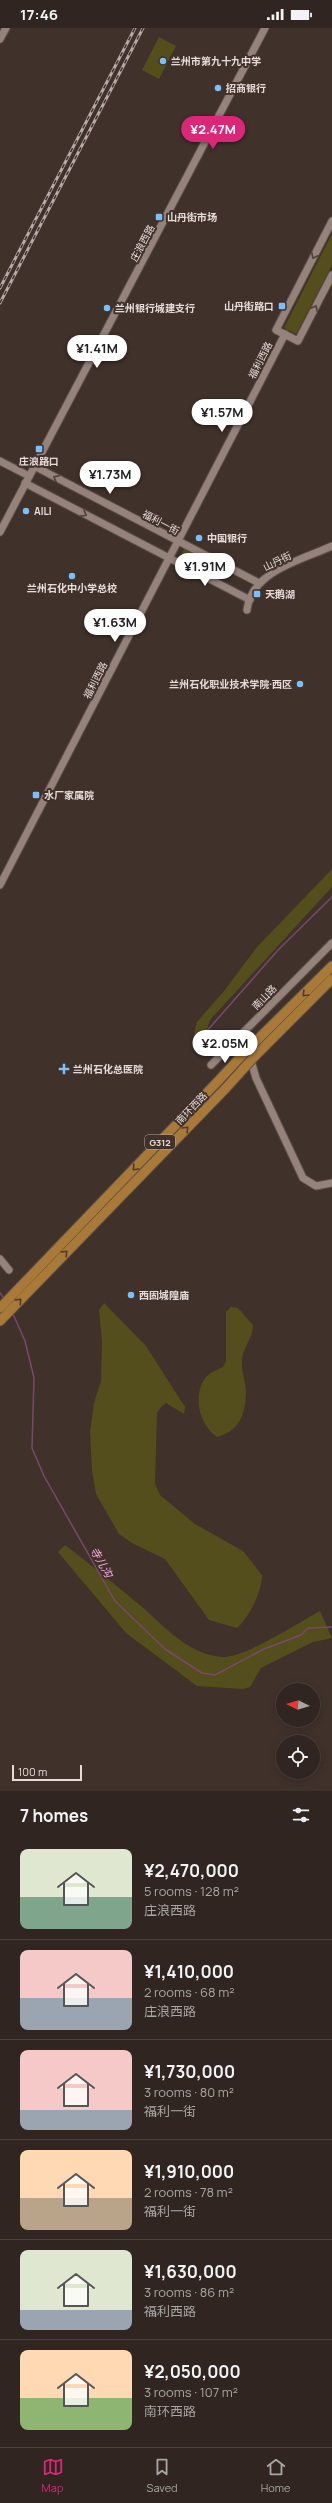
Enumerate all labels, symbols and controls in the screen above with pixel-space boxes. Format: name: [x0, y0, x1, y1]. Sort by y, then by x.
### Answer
text: 17:46: [20, 4, 58, 25]
place label: 兰州市第九十九中学: [171, 54, 261, 68]
marker: 兰州市第九十九中学: [158, 56, 168, 66]
place label: 招商银行: [225, 81, 266, 95]
marker: 招商银行: [213, 83, 223, 93]
pin: ¥2.47M: [180, 116, 246, 150]
text: ¥2.47M: [190, 120, 236, 138]
place label: 山丹街市场: [167, 210, 217, 224]
marker: 山丹街市场: [154, 212, 164, 222]
street label: 庄浪西路: [126, 222, 158, 264]
one-way arrow: [311, 252, 319, 259]
place label: 山丹街路口: [224, 299, 274, 313]
place label: 兰州银行城建支行: [115, 301, 195, 315]
marker: 山丹街路口: [277, 301, 287, 311]
marker: 兰州银行城建支行: [102, 303, 112, 313]
one-way arrow: [310, 305, 318, 313]
pin: ¥1.41M: [64, 335, 130, 369]
text: ¥1.41M: [76, 339, 118, 357]
street label: 福利西路: [245, 339, 275, 381]
pin: ¥1.57M: [189, 399, 255, 433]
text: ¥1.57M: [201, 403, 243, 421]
marker: 庄浪路口: [34, 444, 44, 454]
place label: 庄浪路口: [19, 454, 59, 468]
pin: ¥1.73M: [77, 461, 143, 495]
text: ¥1.73M: [89, 465, 131, 483]
one-way arrow: [53, 475, 60, 482]
place label: AILI: [34, 504, 52, 518]
marker: AILI: [21, 506, 31, 516]
street label: 福利一街: [140, 506, 182, 538]
one-way arrow: [80, 509, 88, 517]
place label: 中国银行: [207, 531, 247, 545]
marker: 中国银行: [194, 533, 204, 543]
street label: 山丹街: [260, 548, 294, 574]
pin: ¥1.91M: [172, 553, 238, 587]
text: ¥1.91M: [184, 557, 226, 575]
marker: 兰州石化中小学总校: [67, 571, 77, 581]
place label: 兰州石化中小学总校: [27, 581, 117, 595]
place label: 天鹅湖: [265, 587, 295, 601]
marker: 天鹅湖: [252, 589, 262, 599]
pin: ¥1.63M: [82, 609, 148, 643]
text: ¥1.63M: [93, 613, 137, 631]
street label: 福利西路: [80, 659, 110, 701]
place label: 兰州石化职业技术学院·西区: [169, 677, 292, 691]
marker: 兰州石化职业技术学院·西区: [295, 679, 305, 689]
place label: 水厂家属院: [44, 788, 94, 802]
marker: 水厂家属院: [31, 790, 41, 800]
street label: 南山路: [249, 981, 279, 1013]
one-way arrow: [302, 989, 310, 997]
pin: ¥2.05M: [192, 1030, 258, 1064]
text: ¥2.05M: [202, 1034, 248, 1052]
place label: 兰州石化总医院: [73, 1062, 143, 1076]
marker: 兰州石化总医院: [58, 1063, 70, 1075]
street label: 南环西路: [172, 1089, 210, 1127]
one-way arrow: [181, 1126, 189, 1134]
road number: G312: [145, 1135, 175, 1149]
one-way arrow: [132, 1163, 140, 1171]
one-way arrow: [61, 1250, 68, 1258]
place label: 西固城隍庙: [139, 1288, 189, 1302]
marker: 西固城隍庙: [126, 1290, 136, 1300]
one-way arrow: [14, 1298, 22, 1306]
water label: 寺儿沟: [87, 1544, 117, 1581]
north arrow: [276, 1683, 320, 1727]
map controls: [276, 1683, 320, 1779]
button: locate: [276, 1735, 320, 1779]
scale bar: [12, 1763, 82, 1782]
text: 100 m: [18, 1764, 47, 1779]
text: 7 homes: [20, 1804, 88, 1827]
icon: filters: [290, 1804, 312, 1826]
text: ¥2,470,000: [144, 1859, 239, 1882]
icon: home: [52, 1865, 100, 1913]
text: 5 rooms · 128 m²: [144, 1882, 239, 1900]
text: 庄浪西路: [144, 1901, 196, 1919]
text: ¥1,410,000: [144, 1960, 234, 1983]
icon: home: [52, 1966, 100, 2014]
text: 2 rooms · 68 m²: [144, 1983, 234, 2001]
text: 庄浪西路: [144, 2002, 196, 2020]
text: ¥1,730,000: [144, 2060, 235, 2083]
icon: home: [52, 2066, 100, 2114]
text: 3 rooms · 80 m²: [144, 2083, 234, 2101]
text: 福利一街: [144, 2102, 196, 2120]
text: ¥1,910,000: [144, 2160, 234, 2183]
icon: home: [52, 2166, 100, 2214]
text: 2 rooms · 78 m²: [144, 2183, 233, 2201]
text: 福利一街: [144, 2202, 196, 2220]
text: ¥1,630,000: [144, 2260, 237, 2283]
icon: home: [52, 2266, 100, 2314]
text: 3 rooms · 86 m²: [144, 2283, 234, 2301]
text: 福利西路: [144, 2302, 196, 2320]
text: ¥2,050,000: [144, 2360, 241, 2383]
icon: home: [52, 2366, 100, 2414]
text: 3 rooms · 107 m²: [144, 2383, 238, 2401]
text: 南环西路: [144, 2402, 196, 2420]
tab: Map: [42, 2456, 64, 2495]
tab: Saved: [147, 2456, 178, 2495]
tab: Home: [261, 2456, 290, 2495]

